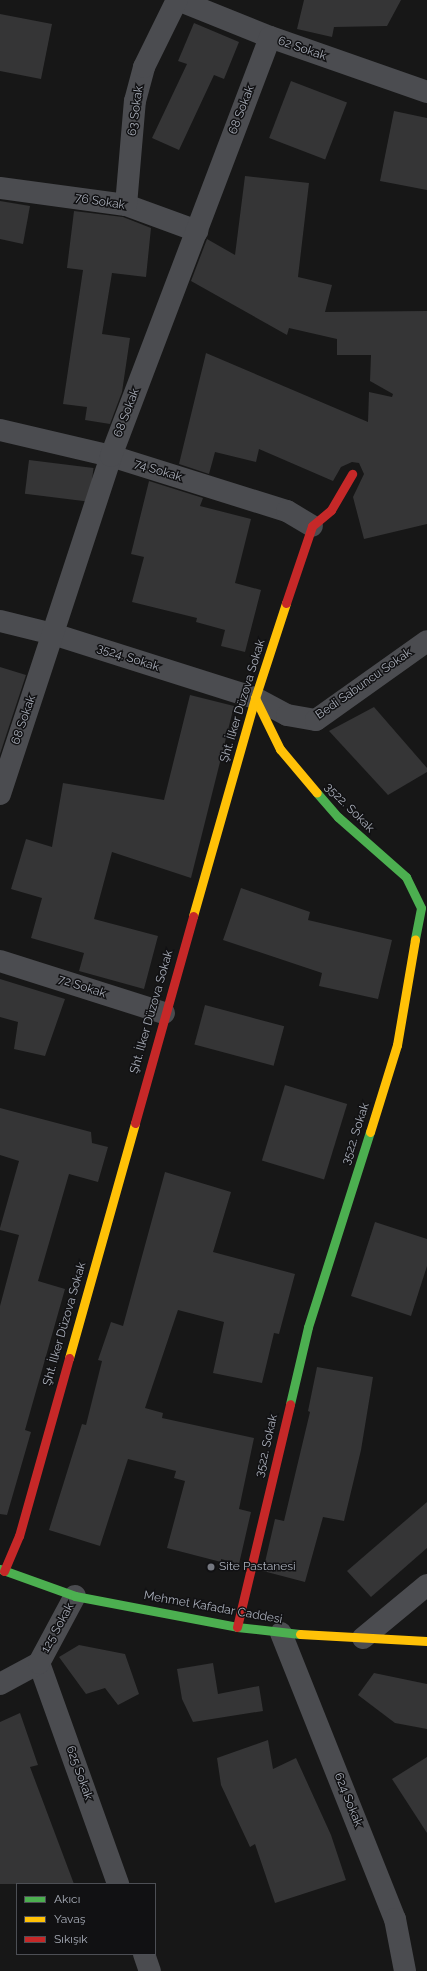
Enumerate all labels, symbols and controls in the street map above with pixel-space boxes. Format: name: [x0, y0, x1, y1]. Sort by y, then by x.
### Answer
street label: 62 Sokak: [276, 34, 328, 64]
street label: 68 Sokak: [226, 84, 258, 136]
street label: 63 Sokak: [125, 85, 147, 137]
street label: 76 Sokak: [74, 191, 126, 213]
street label: 68 Sokak: [111, 387, 143, 439]
street label: 74 Sokak: [132, 457, 184, 485]
street label: Şht. İlker Düzova Sokak: [217, 638, 269, 764]
street label: 3524. Sokak: [95, 641, 161, 675]
street label: Bedi Sabuncu Sokak: [313, 645, 415, 723]
street label: 68 Sokak: [9, 694, 39, 746]
street label: 3522. Sokak: [321, 780, 377, 836]
street label: Şht. İlker Düzova Sokak: [127, 948, 177, 1076]
street label: 72 Sokak: [56, 973, 108, 1001]
street label: 3522. Sokak: [339, 1101, 373, 1167]
street label: Şht. İlker Düzova Sokak: [40, 1260, 90, 1388]
street label: 3522. Sokak: [253, 1413, 281, 1479]
place label: Site Pastanesi: [219, 1560, 296, 1574]
marker: Site Pastanesi: [206, 1562, 216, 1572]
street label: Mehmet Kafadar Caddesi: [142, 1589, 284, 1627]
street label: 125 Sokak: [38, 1601, 78, 1655]
street label: 625 Sokak: [63, 1744, 95, 1802]
street label: 624 Sokak: [331, 1771, 365, 1829]
legend: [16, 1883, 156, 1955]
text: Akıcı: [54, 1892, 80, 1906]
text: Yavaş: [54, 1912, 86, 1926]
text: Sıkışık: [54, 1932, 88, 1946]

